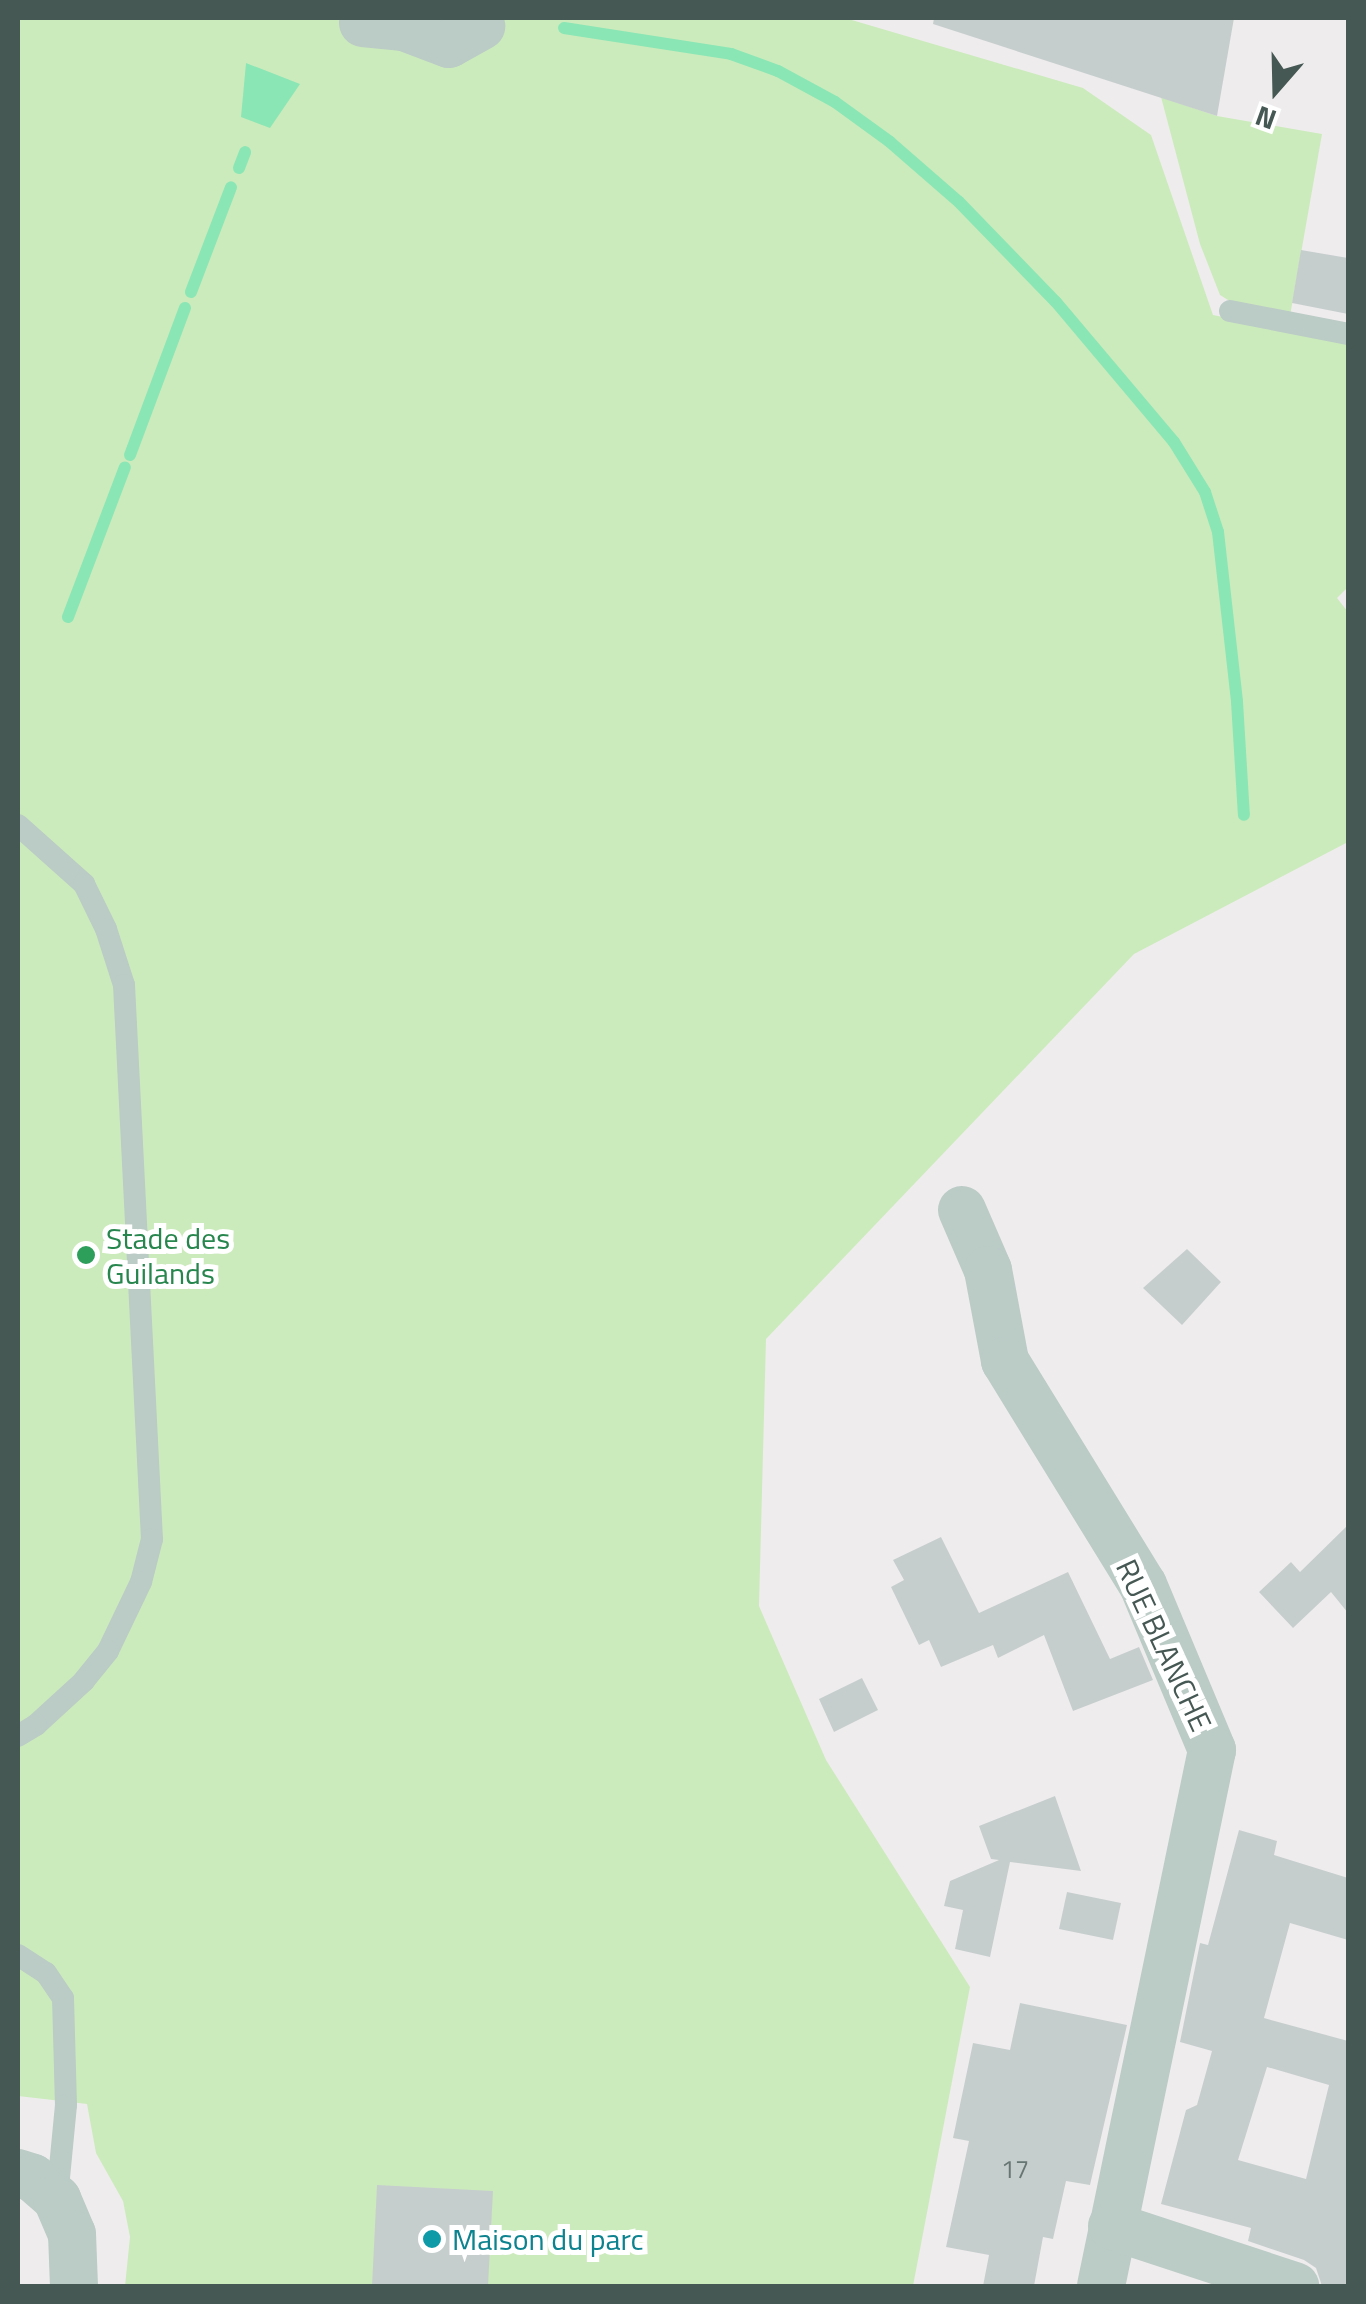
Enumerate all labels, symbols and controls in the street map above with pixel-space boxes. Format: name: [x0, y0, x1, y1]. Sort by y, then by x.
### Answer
north arrow: [1226, 40, 1326, 140]
text: N: [1249, 95, 1282, 142]
place label: Stade des Guilands: [106, 1220, 230, 1290]
marker: Stade des Guilands: [75, 1244, 97, 1266]
street label: RUE BLANCHE: [1109, 1553, 1219, 1737]
house number: 17: [1001, 2154, 1029, 2184]
place label: Maison du parc: [452, 2221, 644, 2257]
marker: Maison du parc: [421, 2228, 443, 2250]

